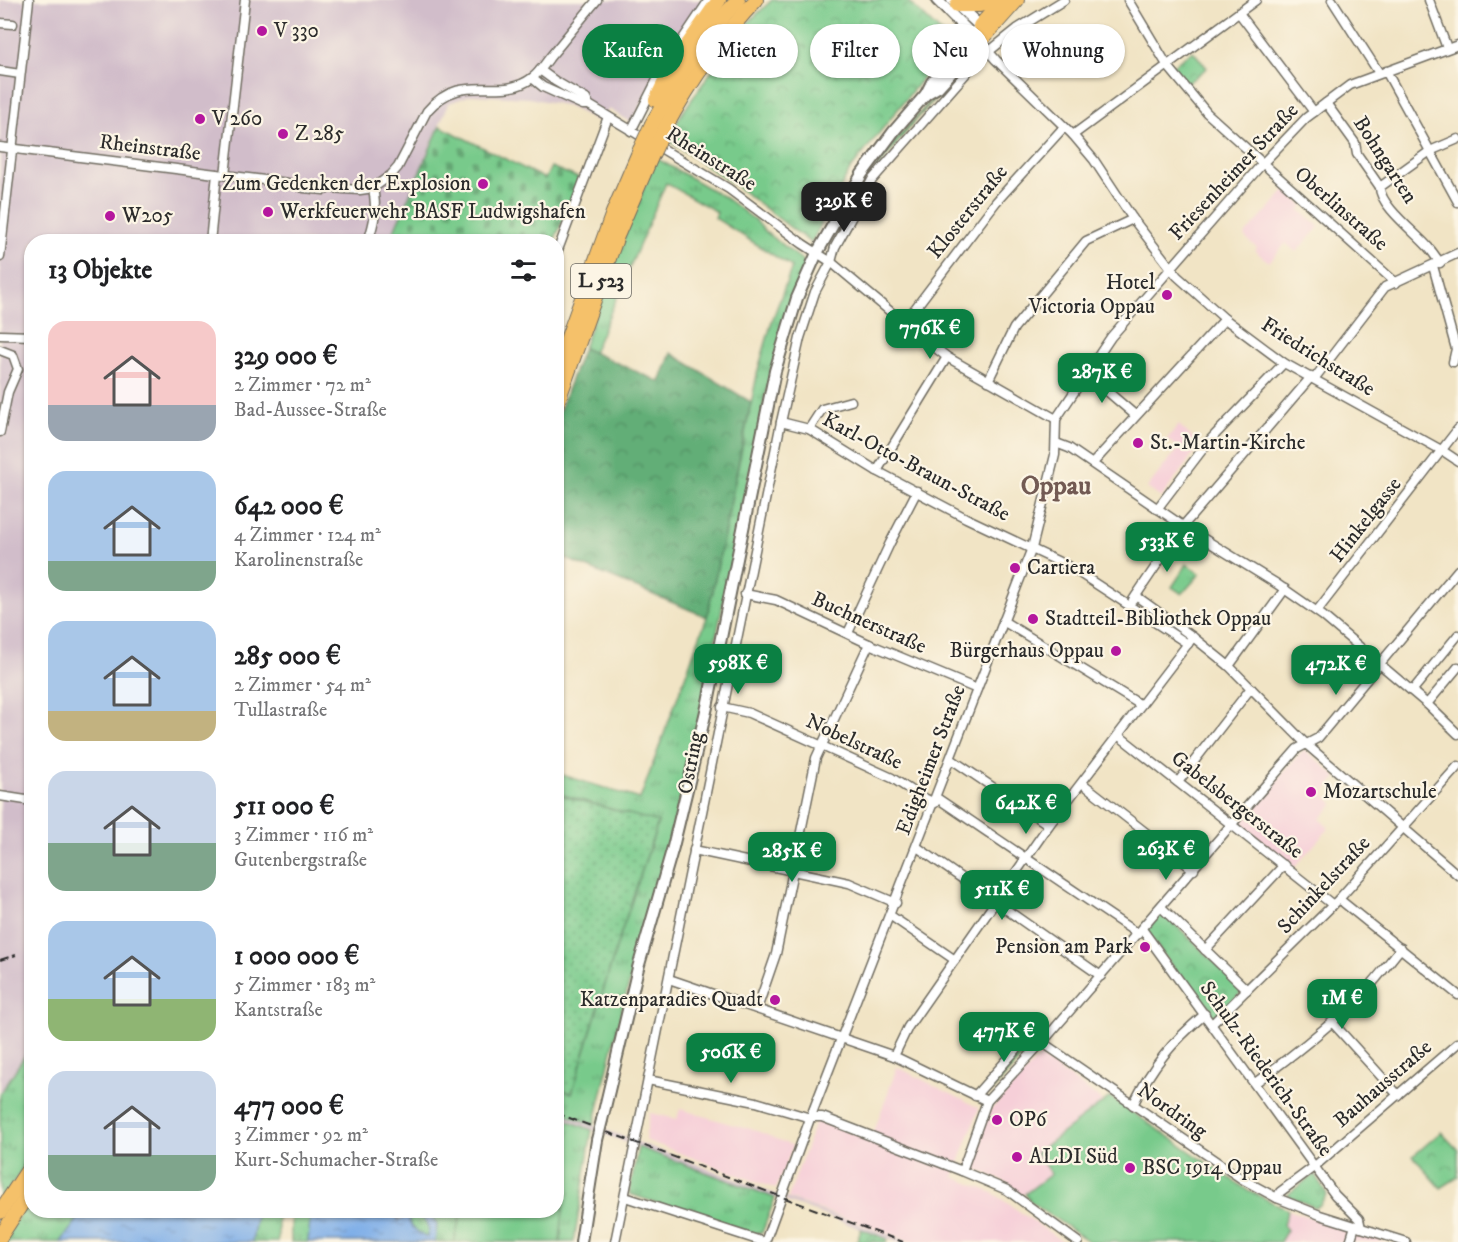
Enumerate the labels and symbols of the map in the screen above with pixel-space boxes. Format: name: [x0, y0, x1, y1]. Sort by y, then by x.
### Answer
place label: V 330: [273, 18, 319, 44]
marker: V 330: [255, 24, 269, 38]
street label: Friesenheimer Straße: [1164, 98, 1304, 246]
place label: V 260: [211, 106, 262, 132]
marker: V 260: [193, 112, 207, 126]
street label: Bohngarten: [1347, 112, 1423, 209]
place label: Z 285: [295, 121, 344, 147]
street label: Rheinstraße: [661, 121, 761, 197]
marker: Z 285: [276, 127, 290, 141]
street label: Rheinstraße: [98, 129, 202, 167]
street label: Klosterstraße: [922, 160, 1014, 264]
street label: Oberlinstraße: [1289, 161, 1393, 257]
place label: Zum Gedenken der Explosion: [222, 171, 471, 197]
marker: Zum Gedenken der Explosion: [476, 177, 490, 191]
pin: 329K €: [795, 182, 893, 233]
place label: Werkfeuerwehr BASF Ludwigshafen: [279, 199, 586, 225]
place label: W205: [121, 203, 173, 229]
marker: Werkfeuerwehr BASF Ludwigshafen: [261, 205, 275, 219]
marker: W205: [103, 209, 117, 223]
road number: L 523: [571, 264, 631, 298]
place label: Hotel Victoria Oppau: [1028, 270, 1156, 320]
marker: Hotel Victoria Oppau: [1160, 288, 1174, 302]
pin: 776K €: [881, 309, 979, 360]
street label: Friedrichstraße: [1256, 312, 1380, 402]
pin: 287K €: [1053, 353, 1151, 404]
street label: Karl-Otto-Braun-Straße: [818, 407, 1014, 528]
place label: St.-Martin-Kirche: [1150, 430, 1306, 456]
marker: St.-Martin-Kirche: [1131, 436, 1145, 450]
district label: Oppau: [1021, 469, 1091, 503]
street label: Hinkelgasse: [1325, 472, 1408, 568]
pin: 533K €: [1118, 522, 1216, 573]
place label: Cartiera: [1027, 555, 1095, 581]
marker: Cartiera: [1008, 561, 1022, 575]
street label: Buchnerstraße: [808, 586, 931, 660]
place label: Stadtteil-Bibliothek Oppau: [1045, 606, 1271, 632]
marker: Stadtteil-Bibliothek Oppau: [1026, 612, 1040, 626]
place label: Bürgerhaus Oppau: [950, 638, 1104, 664]
pin: 598K €: [689, 644, 787, 695]
marker: Bürgerhaus Oppau: [1109, 644, 1123, 658]
pin: 472K €: [1287, 645, 1385, 696]
street label: Edigheimer Straße: [890, 681, 972, 839]
street label: Nobelstraße: [802, 708, 907, 776]
street label: Ostring: [672, 729, 710, 796]
street label: Gabelsbergerstraße: [1166, 745, 1308, 865]
place label: Mozartschule: [1323, 779, 1437, 805]
pin: 642K €: [977, 784, 1075, 835]
marker: Mozartschule: [1304, 785, 1318, 799]
pin: 263K €: [1117, 830, 1215, 881]
street label: Schinkelstraße: [1272, 830, 1376, 939]
pin: 285K €: [743, 832, 841, 883]
pin: 511K €: [953, 870, 1051, 921]
place label: Pension am Park: [995, 934, 1134, 960]
marker: Pension am Park: [1138, 940, 1152, 954]
street label: Schulz-Riederich-Straße: [1194, 976, 1338, 1162]
pin: 1M €: [1306, 979, 1378, 1030]
place label: Katzenparadies Quadt: [580, 987, 763, 1013]
marker: Katzenparadies Quadt: [768, 993, 782, 1007]
pin: 477K €: [955, 1012, 1053, 1063]
pin: 506K €: [682, 1033, 780, 1084]
street label: Bauhausstraße: [1329, 1034, 1438, 1134]
street label: Nordring: [1132, 1078, 1213, 1145]
place label: OP6: [1009, 1107, 1048, 1133]
marker: OP6: [990, 1113, 1004, 1127]
place label: ALDI Süd: [1029, 1144, 1118, 1170]
marker: ALDI Süd: [1010, 1150, 1024, 1164]
place label: BSC 1914 Oppau: [1142, 1155, 1282, 1181]
marker: BSC 1914 Oppau: [1123, 1161, 1137, 1175]

